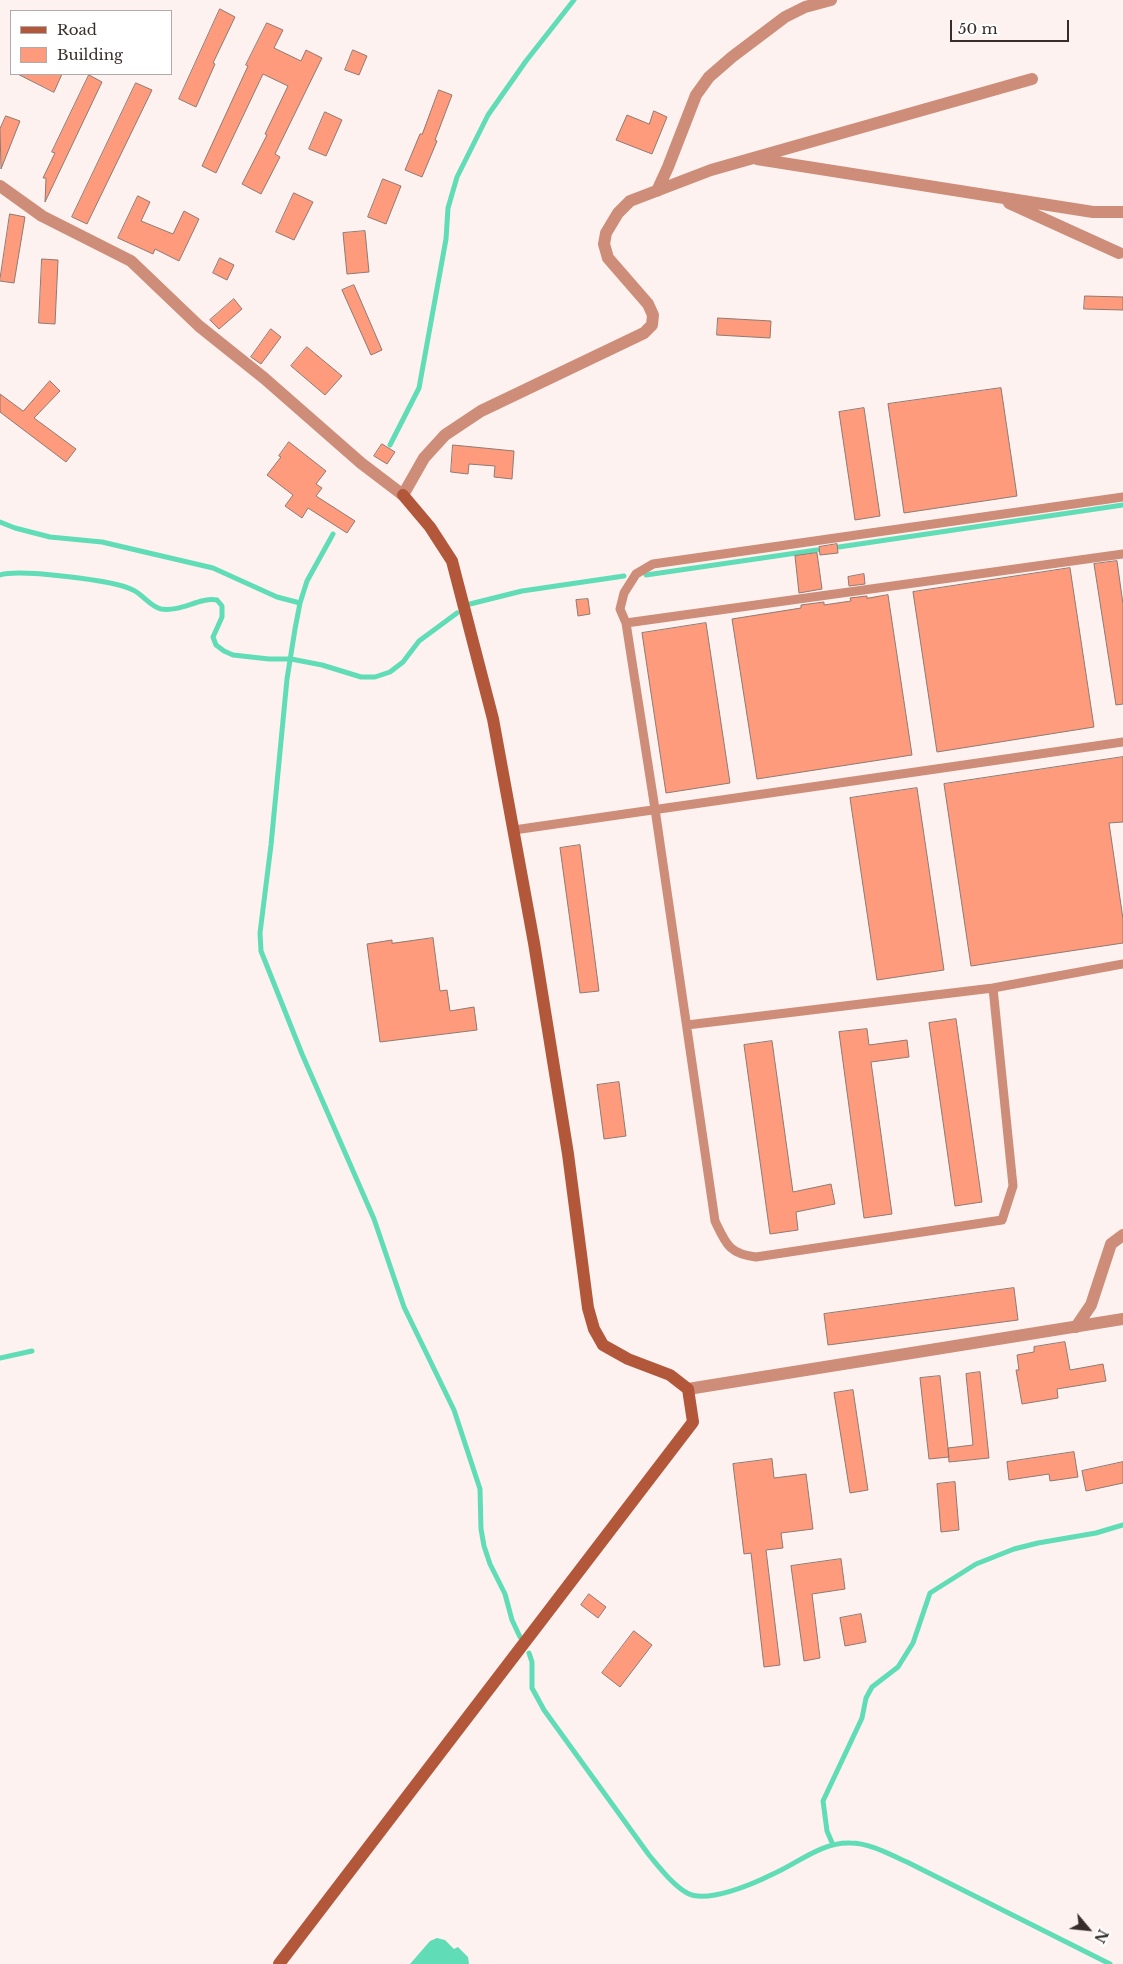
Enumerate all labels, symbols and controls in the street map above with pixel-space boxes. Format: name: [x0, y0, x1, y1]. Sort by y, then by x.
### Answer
legend: [10, 10, 172, 75]
scale bar: [953, 10, 1072, 42]
text: 50 m: [958, 19, 998, 38]
text: Road: [57, 20, 97, 39]
text: Building: [57, 45, 123, 64]
north arrow: [1063, 1904, 1113, 1954]
text: N: [1090, 1926, 1112, 1946]

